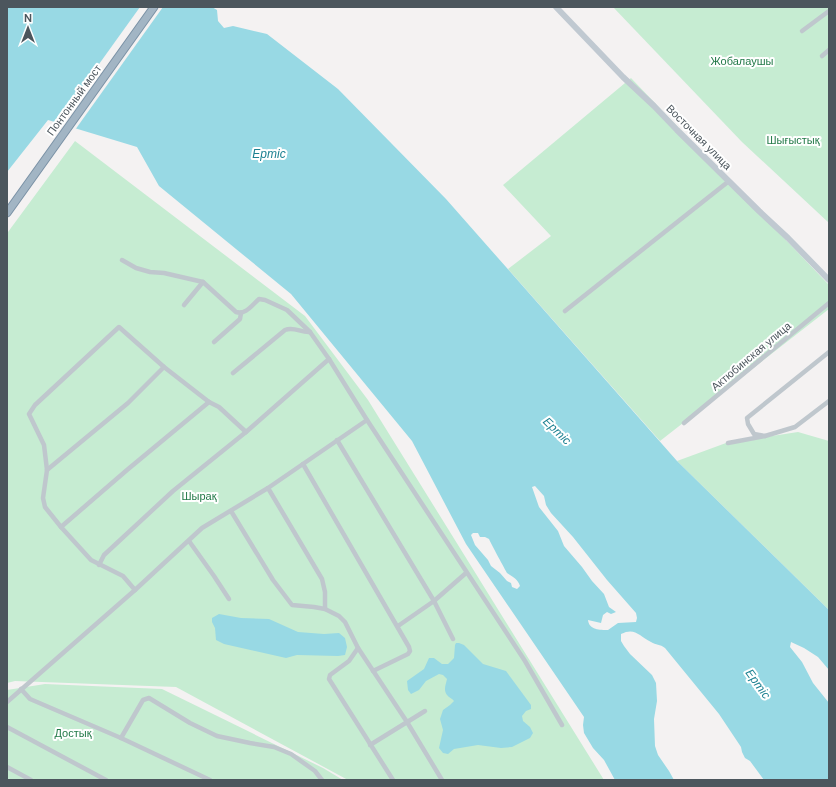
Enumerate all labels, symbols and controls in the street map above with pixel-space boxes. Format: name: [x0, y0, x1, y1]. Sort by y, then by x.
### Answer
north arrow: [8, 8, 48, 48]
text: N: [24, 11, 32, 25]
park label: Жобалаушы: [711, 54, 774, 68]
street label: Понтонный мост: [44, 62, 104, 138]
street label: Восточная улица: [663, 101, 735, 173]
park label: Шығыстық: [766, 133, 820, 147]
water label: Ертіс: [252, 146, 286, 162]
street label: Актюбинская улица: [708, 318, 794, 393]
water label: Ертіс: [539, 414, 575, 448]
park label: Шырақ: [181, 489, 217, 503]
water label: Ертіс: [742, 666, 774, 702]
park label: Достық: [55, 726, 92, 740]

